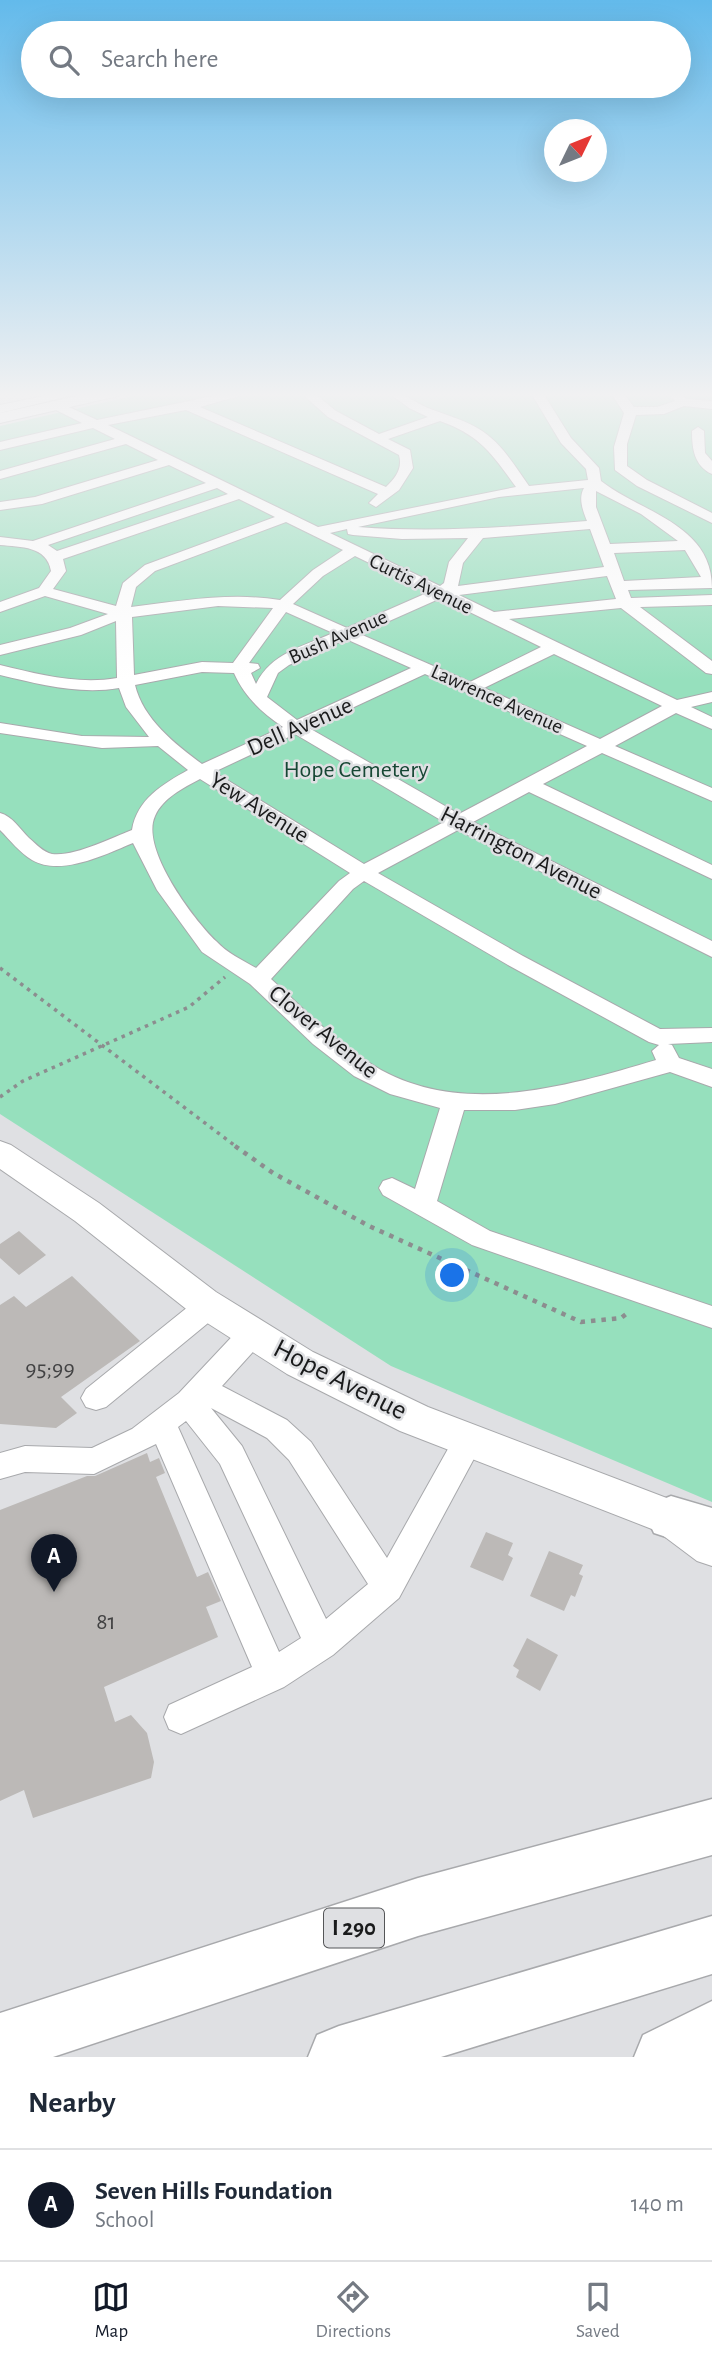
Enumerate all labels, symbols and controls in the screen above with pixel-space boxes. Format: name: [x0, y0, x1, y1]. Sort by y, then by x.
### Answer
search box: [21, 21, 691, 98]
icon: search: [45, 41, 83, 79]
text: Search here: [101, 46, 219, 72]
north arrow: [544, 119, 607, 182]
street label: Curtis Avenue: [366, 550, 476, 618]
street label: Bush Avenue: [286, 606, 390, 668]
street label: Lawrence Avenue: [428, 661, 566, 737]
street label: Dell Avenue: [244, 693, 356, 761]
park label: Hope Cemetery: [284, 758, 428, 782]
street label: Yew Avenue: [205, 768, 313, 848]
street label: Harrington Avenue: [437, 802, 605, 904]
street label: Clover Avenue: [264, 981, 382, 1083]
your location: [435, 1258, 469, 1292]
street label: Hope Avenue: [269, 1334, 411, 1426]
house number: 95;99: [25, 1357, 75, 1381]
pin: A: [31, 1534, 77, 1592]
house number: 81: [96, 1610, 116, 1634]
road number: I 290: [324, 1909, 384, 1948]
text: Nearby: [28, 2088, 116, 2118]
text: Seven Hills Foundation: [95, 2178, 333, 2204]
text: A: [44, 2193, 58, 2216]
text: 140 m: [631, 2193, 684, 2216]
text: School: [95, 2209, 154, 2232]
tab: Map: [92, 2278, 130, 2343]
tab: Directions: [315, 2278, 391, 2343]
tab: Saved: [576, 2278, 620, 2343]

